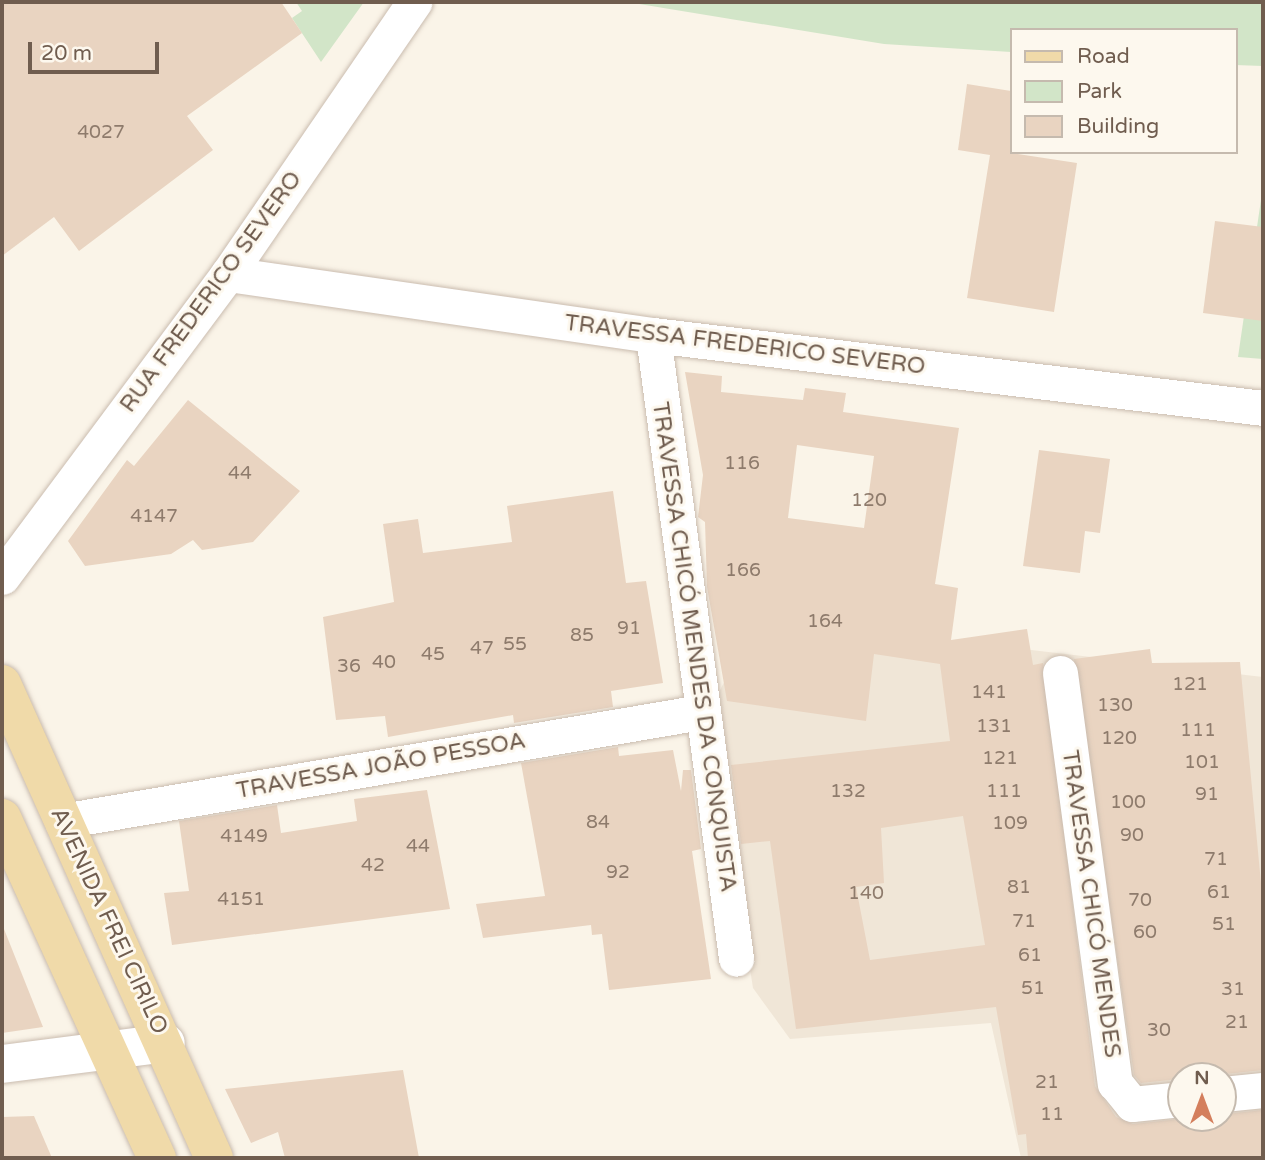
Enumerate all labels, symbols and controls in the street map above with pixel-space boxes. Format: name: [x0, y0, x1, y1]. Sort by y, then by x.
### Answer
scale bar: [32, 28, 163, 72]
legend: [1010, 28, 1237, 154]
text: 20 m: [41, 41, 92, 66]
text: Road: [1077, 44, 1130, 69]
text: Park: [1077, 79, 1122, 104]
text: Building: [1077, 114, 1159, 139]
house number: 4027: [77, 122, 125, 144]
street label: RUA FREDERICO SEVERO: [114, 166, 308, 418]
street label: TRAVESSA FREDERICO SEVERO: [563, 309, 927, 381]
street label: TRAVESSA CHICÓ MENDES DA CONQUISTA: [646, 400, 742, 894]
house number: 116: [724, 453, 760, 475]
house number: 44: [228, 463, 252, 485]
house number: 120: [851, 490, 887, 512]
house number: 4147: [130, 506, 178, 528]
house number: 166: [725, 560, 761, 582]
house number: 164: [807, 611, 843, 633]
house number: 91: [617, 618, 641, 640]
house number: 85: [570, 625, 594, 647]
house number: 55: [503, 634, 527, 656]
house number: 47: [470, 638, 494, 660]
house number: 45: [421, 644, 445, 666]
house number: 40: [372, 652, 396, 674]
house number: 36: [337, 656, 361, 678]
house number: 121: [1172, 674, 1208, 696]
house number: 141: [971, 682, 1007, 704]
house number: 130: [1097, 695, 1133, 717]
house number: 131: [976, 716, 1012, 738]
house number: 111: [1180, 720, 1216, 742]
street label: TRAVESSA JOÃO PESSOA: [234, 727, 528, 805]
house number: 120: [1101, 728, 1137, 750]
house number: 121: [982, 748, 1018, 770]
street label: TRAVESSA CHICÓ MENDES: [1056, 748, 1126, 1060]
house number: 101: [1184, 752, 1220, 774]
house number: 132: [830, 781, 866, 803]
house number: 111: [986, 781, 1022, 803]
house number: 91: [1195, 784, 1219, 806]
house number: 100: [1110, 792, 1146, 814]
street label: AVENIDA FREI CIRILO: [44, 803, 174, 1039]
house number: 84: [586, 812, 610, 834]
house number: 109: [992, 813, 1028, 835]
house number: 90: [1120, 825, 1144, 847]
house number: 4149: [220, 826, 268, 848]
house number: 44: [406, 836, 430, 858]
house number: 71: [1204, 849, 1228, 871]
house number: 42: [361, 855, 385, 877]
house number: 92: [606, 862, 630, 884]
house number: 81: [1007, 877, 1031, 899]
house number: 61: [1207, 882, 1231, 904]
house number: 140: [848, 883, 884, 905]
house number: 4151: [217, 889, 265, 911]
house number: 70: [1128, 890, 1152, 912]
house number: 71: [1012, 911, 1036, 933]
house number: 51: [1212, 914, 1236, 936]
house number: 60: [1133, 922, 1157, 944]
house number: 61: [1018, 945, 1042, 967]
house number: 51: [1021, 978, 1045, 1000]
house number: 31: [1221, 979, 1245, 1001]
house number: 21: [1225, 1012, 1249, 1034]
house number: 30: [1147, 1020, 1171, 1042]
north arrow: [1167, 1062, 1237, 1132]
text: N: [1194, 1067, 1210, 1089]
house number: 21: [1035, 1072, 1059, 1094]
house number: 11: [1040, 1104, 1064, 1126]

